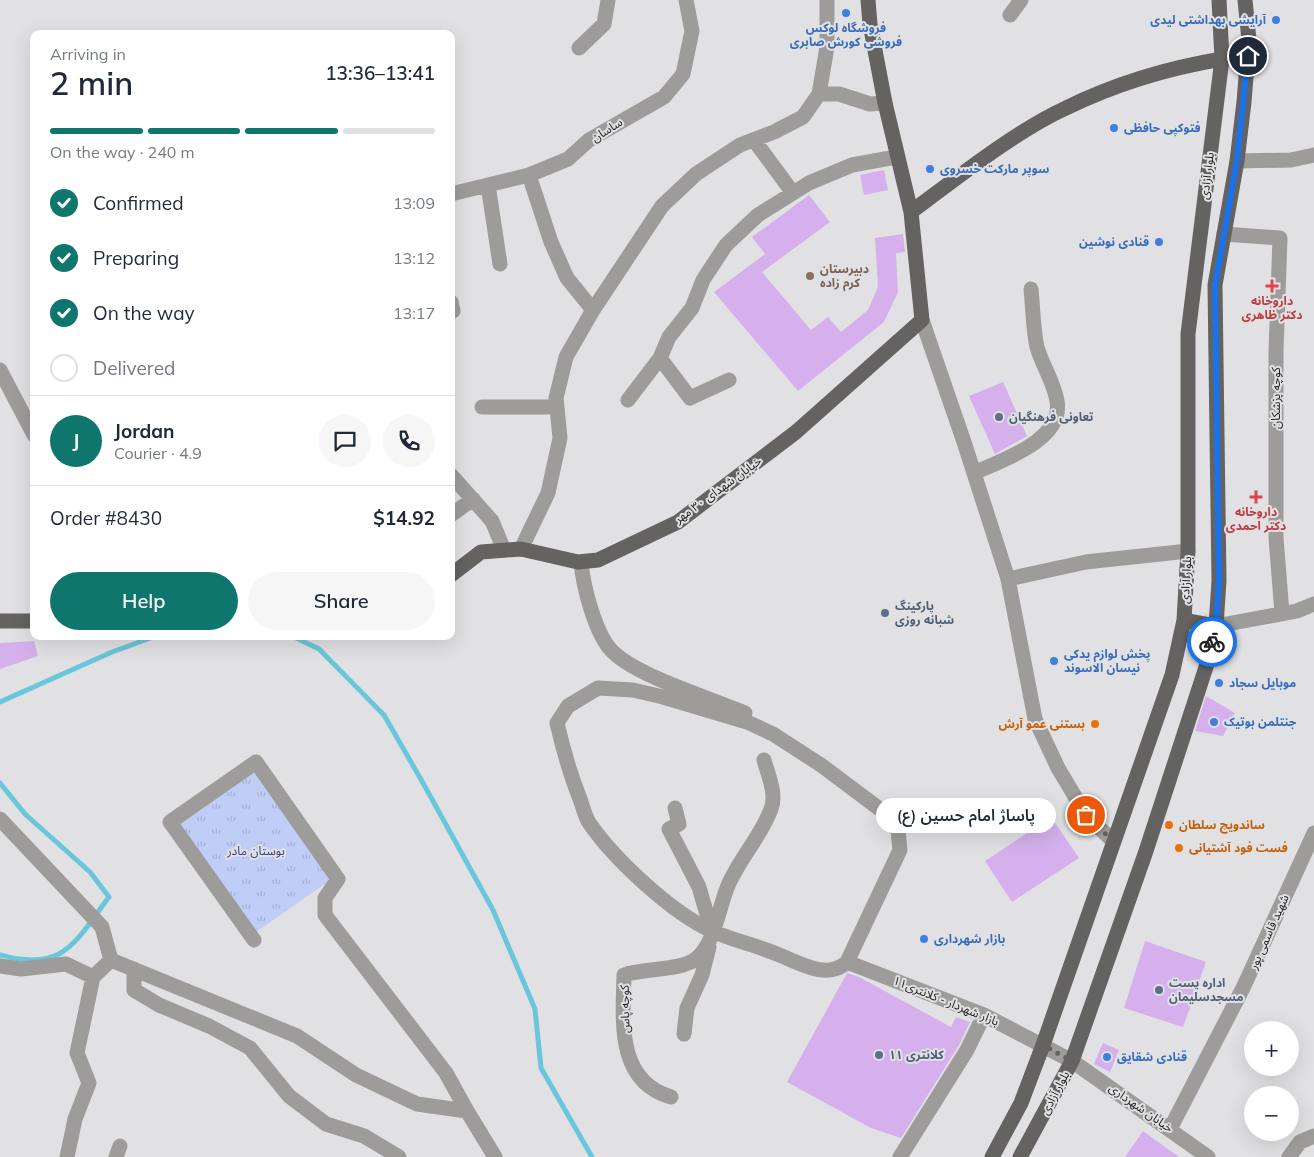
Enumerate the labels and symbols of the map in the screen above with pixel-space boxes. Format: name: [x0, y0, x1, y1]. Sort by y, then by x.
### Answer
marker: فروشگاه لوکس فروشی کورش صابری: [840, 7, 852, 19]
place label: آرایشی بهداشتی لیدی: [1150, 12, 1267, 27]
marker: آرایشی بهداشتی لیدی: [1270, 14, 1282, 26]
place label: فروشگاه لوکس فروشی کورش صابری: [790, 20, 902, 49]
pin: [1227, 35, 1269, 77]
street label: ساسان: [588, 114, 625, 145]
place label: فتوکپی حافظی: [1124, 120, 1201, 137]
marker: فتوکپی حافظی: [1108, 122, 1120, 134]
street label: بلوار آزادی: [1196, 151, 1217, 200]
place label: سوپر مارکت خسروی: [940, 161, 1049, 178]
marker: سوپر مارکت خسروی: [924, 163, 936, 175]
place label: قنادی نوشین: [1079, 234, 1149, 249]
marker: قنادی نوشین: [1153, 236, 1165, 248]
place label: دبیرستان کرم زاده: [820, 261, 869, 292]
marker: دبیرستان کرم زاده: [804, 270, 816, 282]
marker: داروخانه دکتر ظاهری: [1266, 280, 1278, 292]
place label: داروخانه دکتر ظاهری: [1242, 293, 1302, 322]
street label: کوچه پزشکان: [1268, 366, 1284, 429]
place label: تعاونی فرهنگیان: [1009, 409, 1094, 424]
marker: تعاونی فرهنگیان: [993, 411, 1005, 423]
street label: خیابان شهدای ۳۰ مهر: [670, 453, 764, 527]
marker: داروخانه دکتر احمدی: [1250, 491, 1262, 503]
place label: داروخانه دکتر احمدی: [1226, 504, 1286, 533]
street label: بلوار آزادی: [1177, 556, 1194, 604]
place label: پارکینگ شبانه روزی: [895, 598, 954, 627]
marker: پارکینگ شبانه روزی: [879, 607, 891, 619]
courier: [1187, 617, 1237, 667]
place label: پخش لوازم یدکی نیسان الاسوند: [1064, 646, 1150, 675]
marker: پخش لوازم یدکی نیسان الاسوند: [1048, 655, 1060, 667]
place label: موبایل سجاد: [1229, 675, 1296, 690]
marker: موبایل سجاد: [1213, 677, 1225, 689]
place label: جنتلمن بوتیک: [1224, 714, 1297, 729]
place label: بستنی عمو آرش: [999, 716, 1085, 731]
marker: جنتلمن بوتیک: [1208, 716, 1220, 728]
marker: بستنی عمو آرش: [1089, 718, 1101, 730]
pin: [1065, 794, 1107, 836]
callout: پاساژ امام حسین (ع): [876, 798, 1056, 832]
place label: ساندویچ سلطان: [1179, 817, 1265, 834]
marker: ساندویچ سلطان: [1163, 819, 1175, 831]
place label: فست فود آشتیانی: [1189, 840, 1288, 855]
marker: فست فود آشتیانی: [1173, 842, 1185, 854]
park label: بوستان مادر: [226, 843, 285, 858]
street label: شهید قاسمی پور: [1245, 892, 1293, 973]
place label: بازار شهرداری: [934, 931, 1005, 946]
marker: بازار شهرداری: [918, 933, 930, 945]
street label: بازار شهردار - کلانتری۱۱: [891, 972, 1001, 1029]
place label: اداره پست مسجدسلیمان: [1169, 975, 1244, 1004]
street label: کوچه پاس: [617, 984, 634, 1033]
marker: اداره پست مسجدسلیمان: [1153, 984, 1165, 996]
place label: کلانتری ۱۱: [889, 1047, 944, 1062]
marker: کلانتری ۱۱: [873, 1049, 885, 1061]
place label: قنادی شقایق: [1117, 1049, 1187, 1064]
marker: قنادی شقایق: [1101, 1051, 1113, 1063]
street label: بلوار آزادی: [1037, 1068, 1072, 1117]
street label: خیابان شهرداری: [1106, 1080, 1176, 1135]

